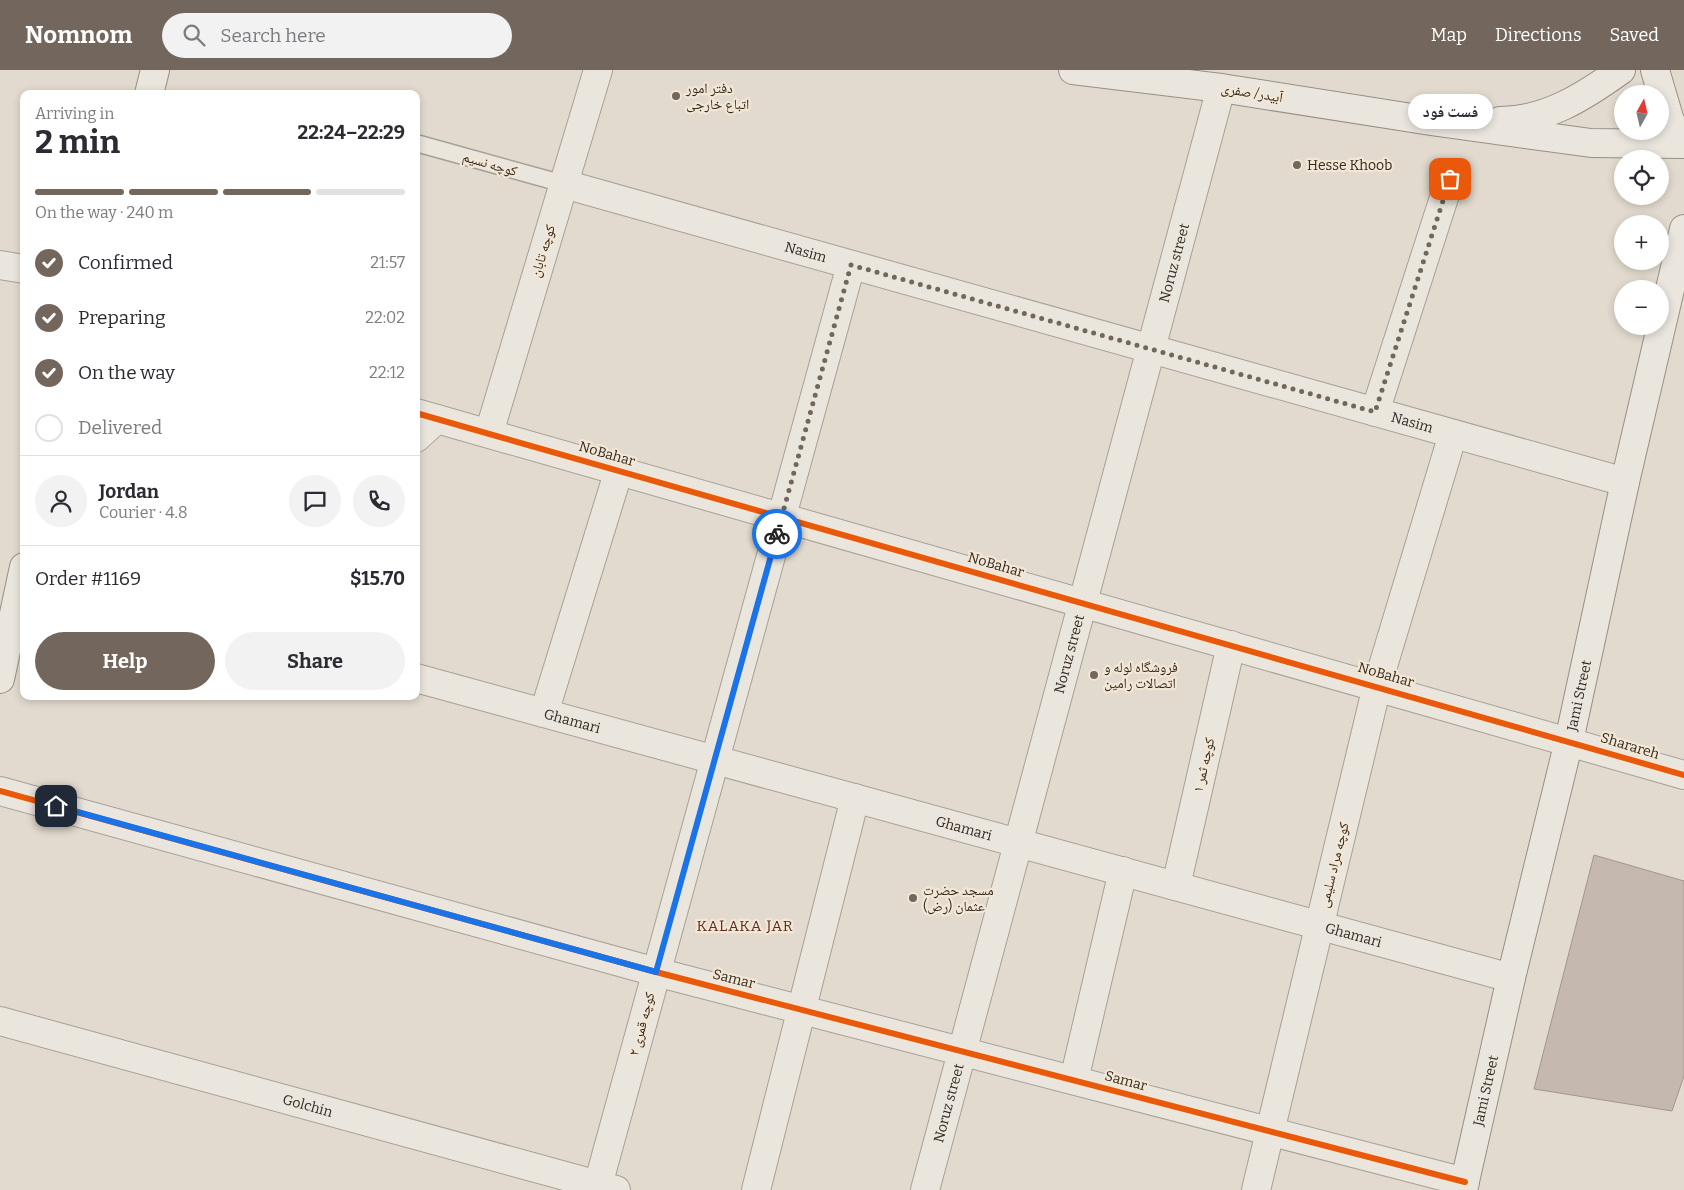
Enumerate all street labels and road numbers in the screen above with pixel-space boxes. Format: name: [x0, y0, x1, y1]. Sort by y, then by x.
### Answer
street label: آبیدر/ صفری: [1220, 80, 1284, 106]
street label: کوچه نسیم: [460, 148, 519, 181]
street label: Noruz street: [1155, 221, 1193, 304]
street label: کوچه تابان: [527, 222, 559, 279]
street label: Nasim: [783, 238, 829, 266]
street label: Nasim: [1389, 408, 1436, 436]
street label: NoBahar: [577, 438, 637, 470]
street label: NoBahar: [966, 549, 1026, 581]
street label: Noruz street: [1050, 613, 1088, 695]
street label: Jami Street: [1563, 658, 1595, 733]
street label: NoBahar: [1356, 659, 1416, 691]
street label: Ghamari: [542, 705, 602, 737]
street label: Sharareh: [1599, 729, 1662, 763]
street label: کوچه ثمر ۱: [1189, 736, 1219, 794]
street label: Ghamari: [934, 812, 994, 844]
street label: کوچه مراد سلیمی: [1315, 820, 1353, 909]
street label: Ghamari: [1323, 919, 1384, 951]
street label: Samar: [711, 966, 757, 992]
street label: کوچه قمری ۲: [625, 990, 659, 1058]
street label: Jami Street: [1469, 1054, 1502, 1128]
street label: Noruz street: [930, 1062, 967, 1145]
street label: Samar: [1103, 1067, 1149, 1095]
street label: Golchin: [281, 1090, 335, 1120]

